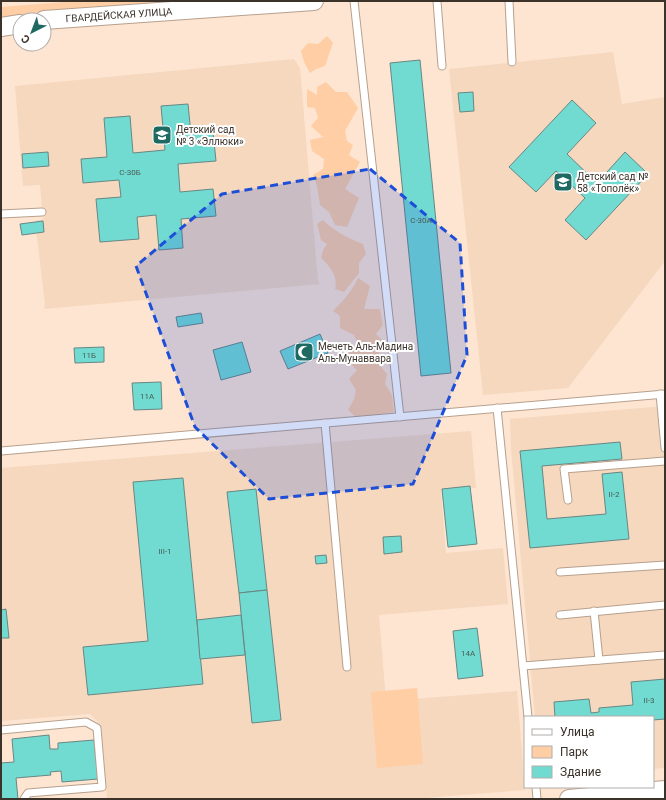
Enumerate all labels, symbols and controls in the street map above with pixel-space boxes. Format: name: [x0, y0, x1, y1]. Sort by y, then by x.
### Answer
street label: ГВАРДЕЙСКАЯ УЛИЦА: [65, 5, 173, 24]
north arrow: [12, 12, 52, 52]
text: С: [19, 32, 33, 46]
school or university icon: Детский сад № 3 «Эллюки»: [151, 124, 173, 146]
place label: Детский сад № 3 «Эллюки»: [176, 124, 244, 147]
house number: С-30Б: [119, 168, 141, 177]
school or university icon: Детский сад № 58 «Тополёк»: [552, 171, 574, 193]
place label: Детский сад № 58 «Тополёк»: [577, 171, 648, 194]
house number: С-30А: [410, 216, 433, 225]
mosque icon: Мечеть Аль-Мадина Аль-Мунаввара: [293, 341, 315, 363]
place label: Мечеть Аль-Мадина Аль-Мунаввара: [318, 341, 413, 364]
house number: 11Б: [82, 351, 96, 360]
house number: 11А: [140, 392, 155, 401]
house number: II-2: [608, 490, 620, 499]
house number: III-1: [158, 547, 172, 556]
house number: 14А: [461, 649, 476, 658]
house number: II-3: [643, 696, 655, 705]
legend: [524, 716, 654, 788]
text: Улица: [560, 725, 595, 739]
text: Парк: [560, 745, 589, 759]
text: Здание: [560, 765, 601, 779]

